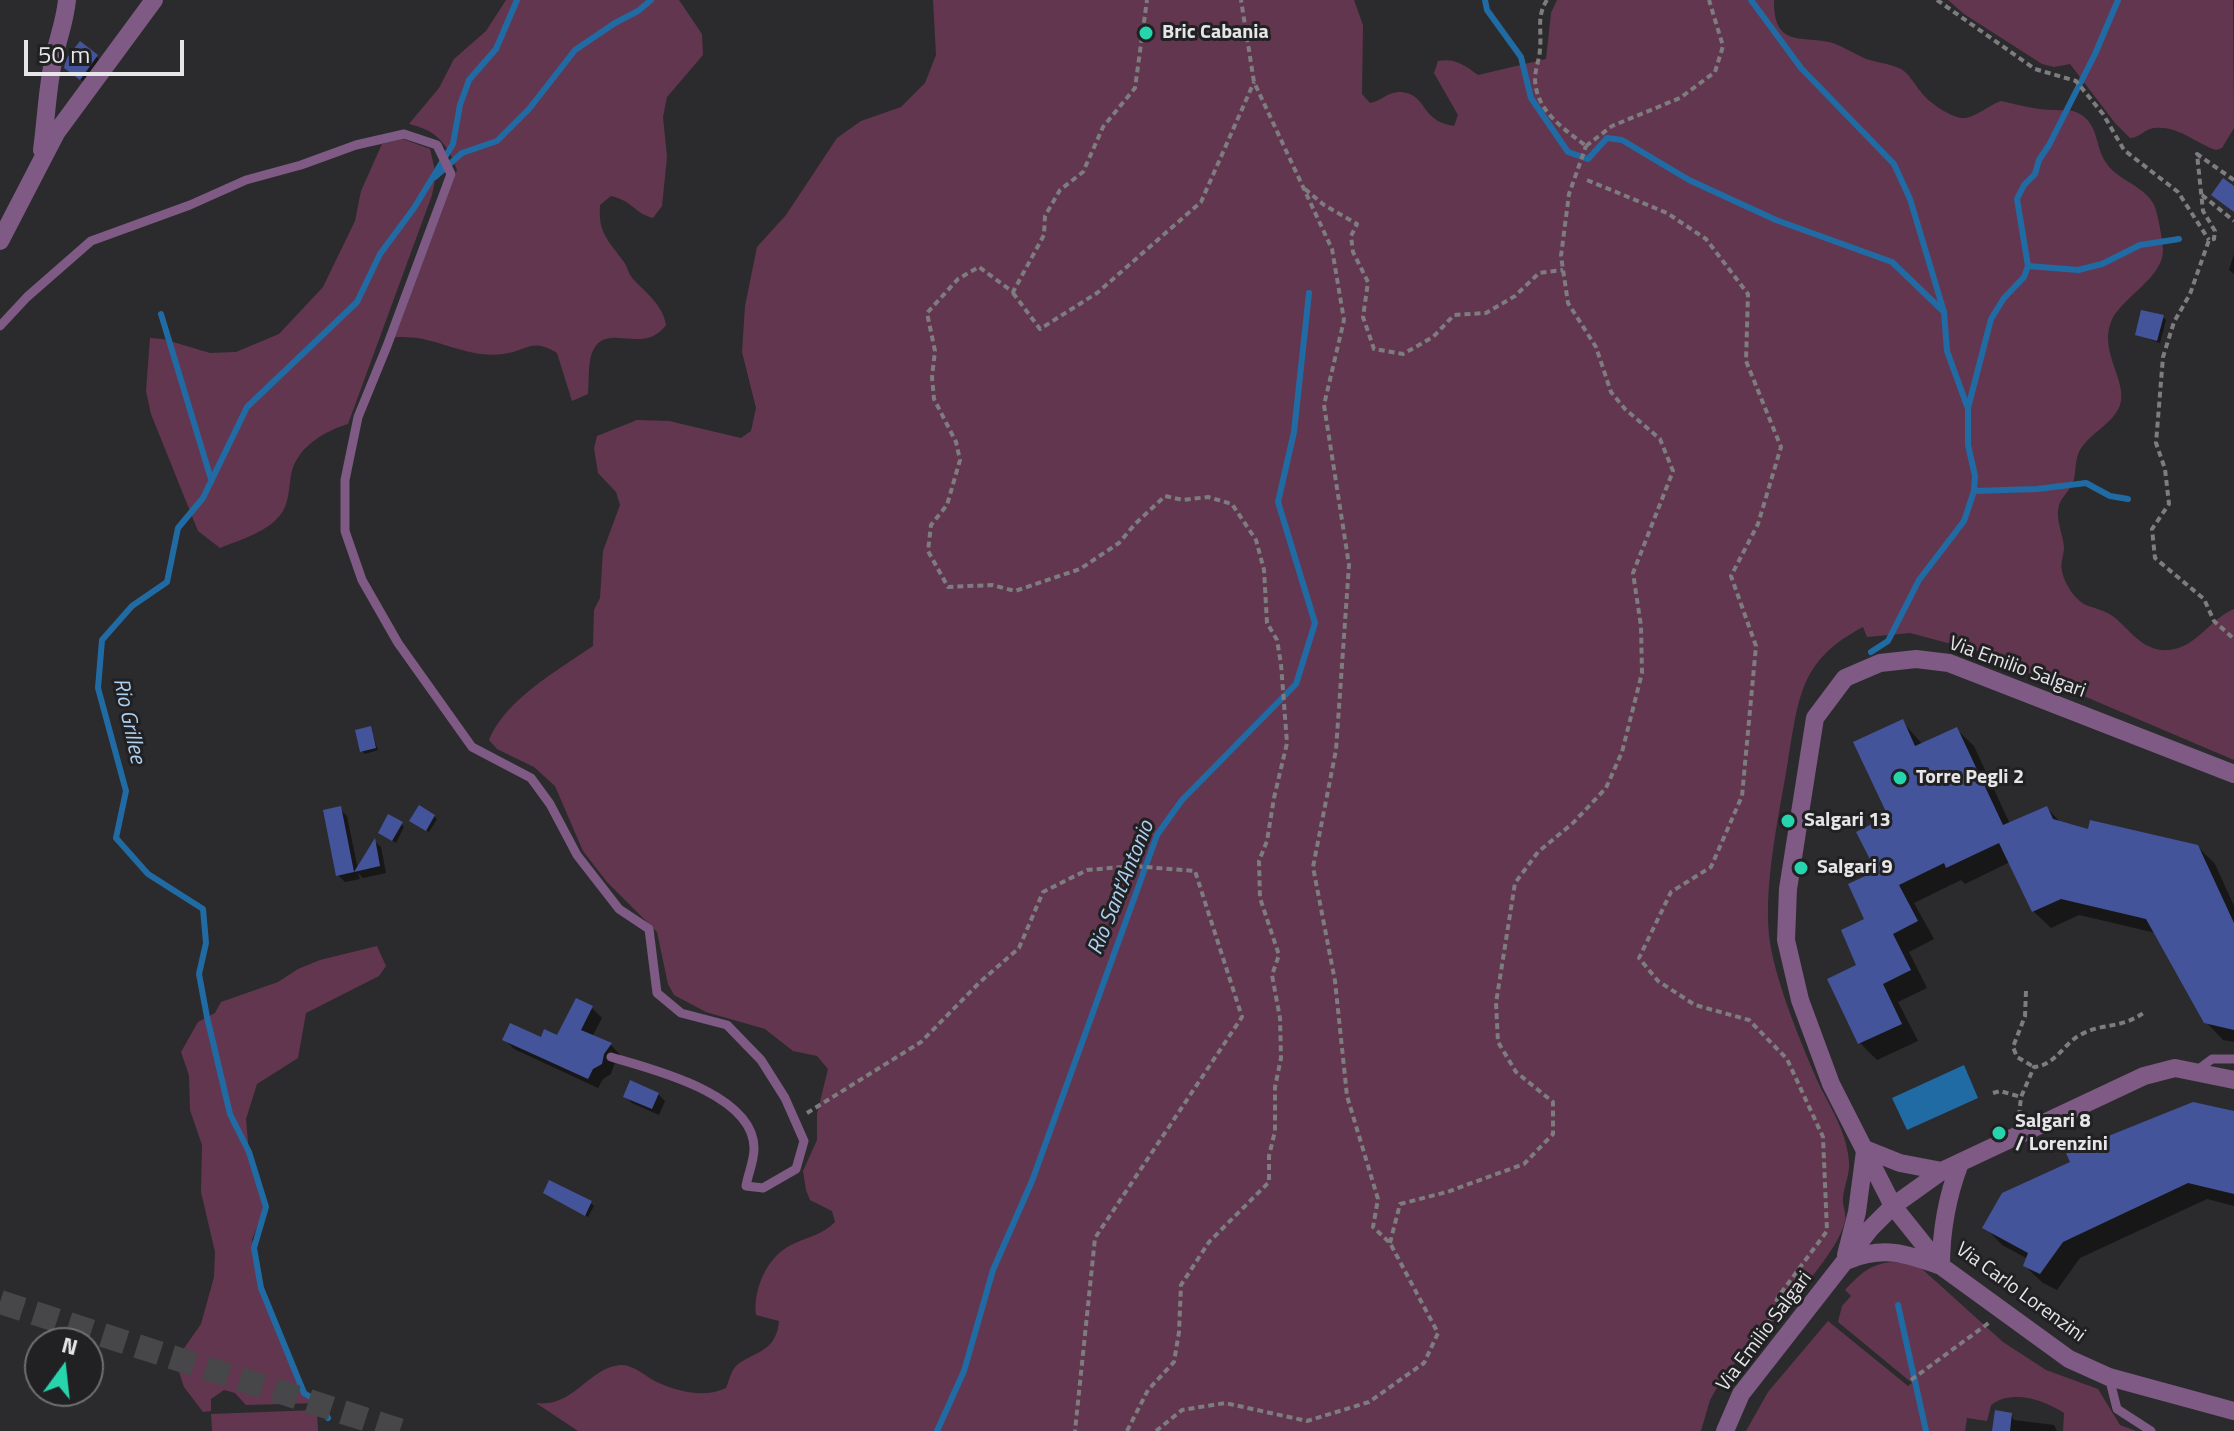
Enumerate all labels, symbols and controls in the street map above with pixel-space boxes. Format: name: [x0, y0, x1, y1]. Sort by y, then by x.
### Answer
place label: Bric Cabania: [1162, 21, 1269, 45]
scale bar: [28, 24, 188, 74]
marker: Bric Cabania: [1137, 24, 1155, 42]
text: 50 m: [38, 36, 90, 72]
street label: Via Emilio Salgari: [1945, 632, 2089, 704]
water label: Rio Grillee: [106, 676, 150, 766]
place label: Torre Pegli 2: [1916, 766, 2024, 790]
marker: Torre Pegli 2: [1891, 769, 1909, 787]
place label: Salgari 13: [1804, 809, 1891, 833]
marker: Salgari 13: [1779, 812, 1797, 830]
water label: Rio Sant'Antonio: [1083, 817, 1161, 959]
place label: Salgari 9: [1817, 856, 1893, 880]
marker: Salgari 9: [1792, 859, 1810, 877]
place label: Salgari 8 / Lorenzini: [2015, 1110, 2108, 1157]
marker: Salgari 8 / Lorenzini: [1990, 1124, 2008, 1142]
street label: Via Carlo Lorenzini: [1951, 1238, 2089, 1348]
street label: Via Emilio Salgari: [1712, 1267, 1818, 1397]
north arrow: [24, 1327, 104, 1407]
text: N: [58, 1327, 81, 1364]

